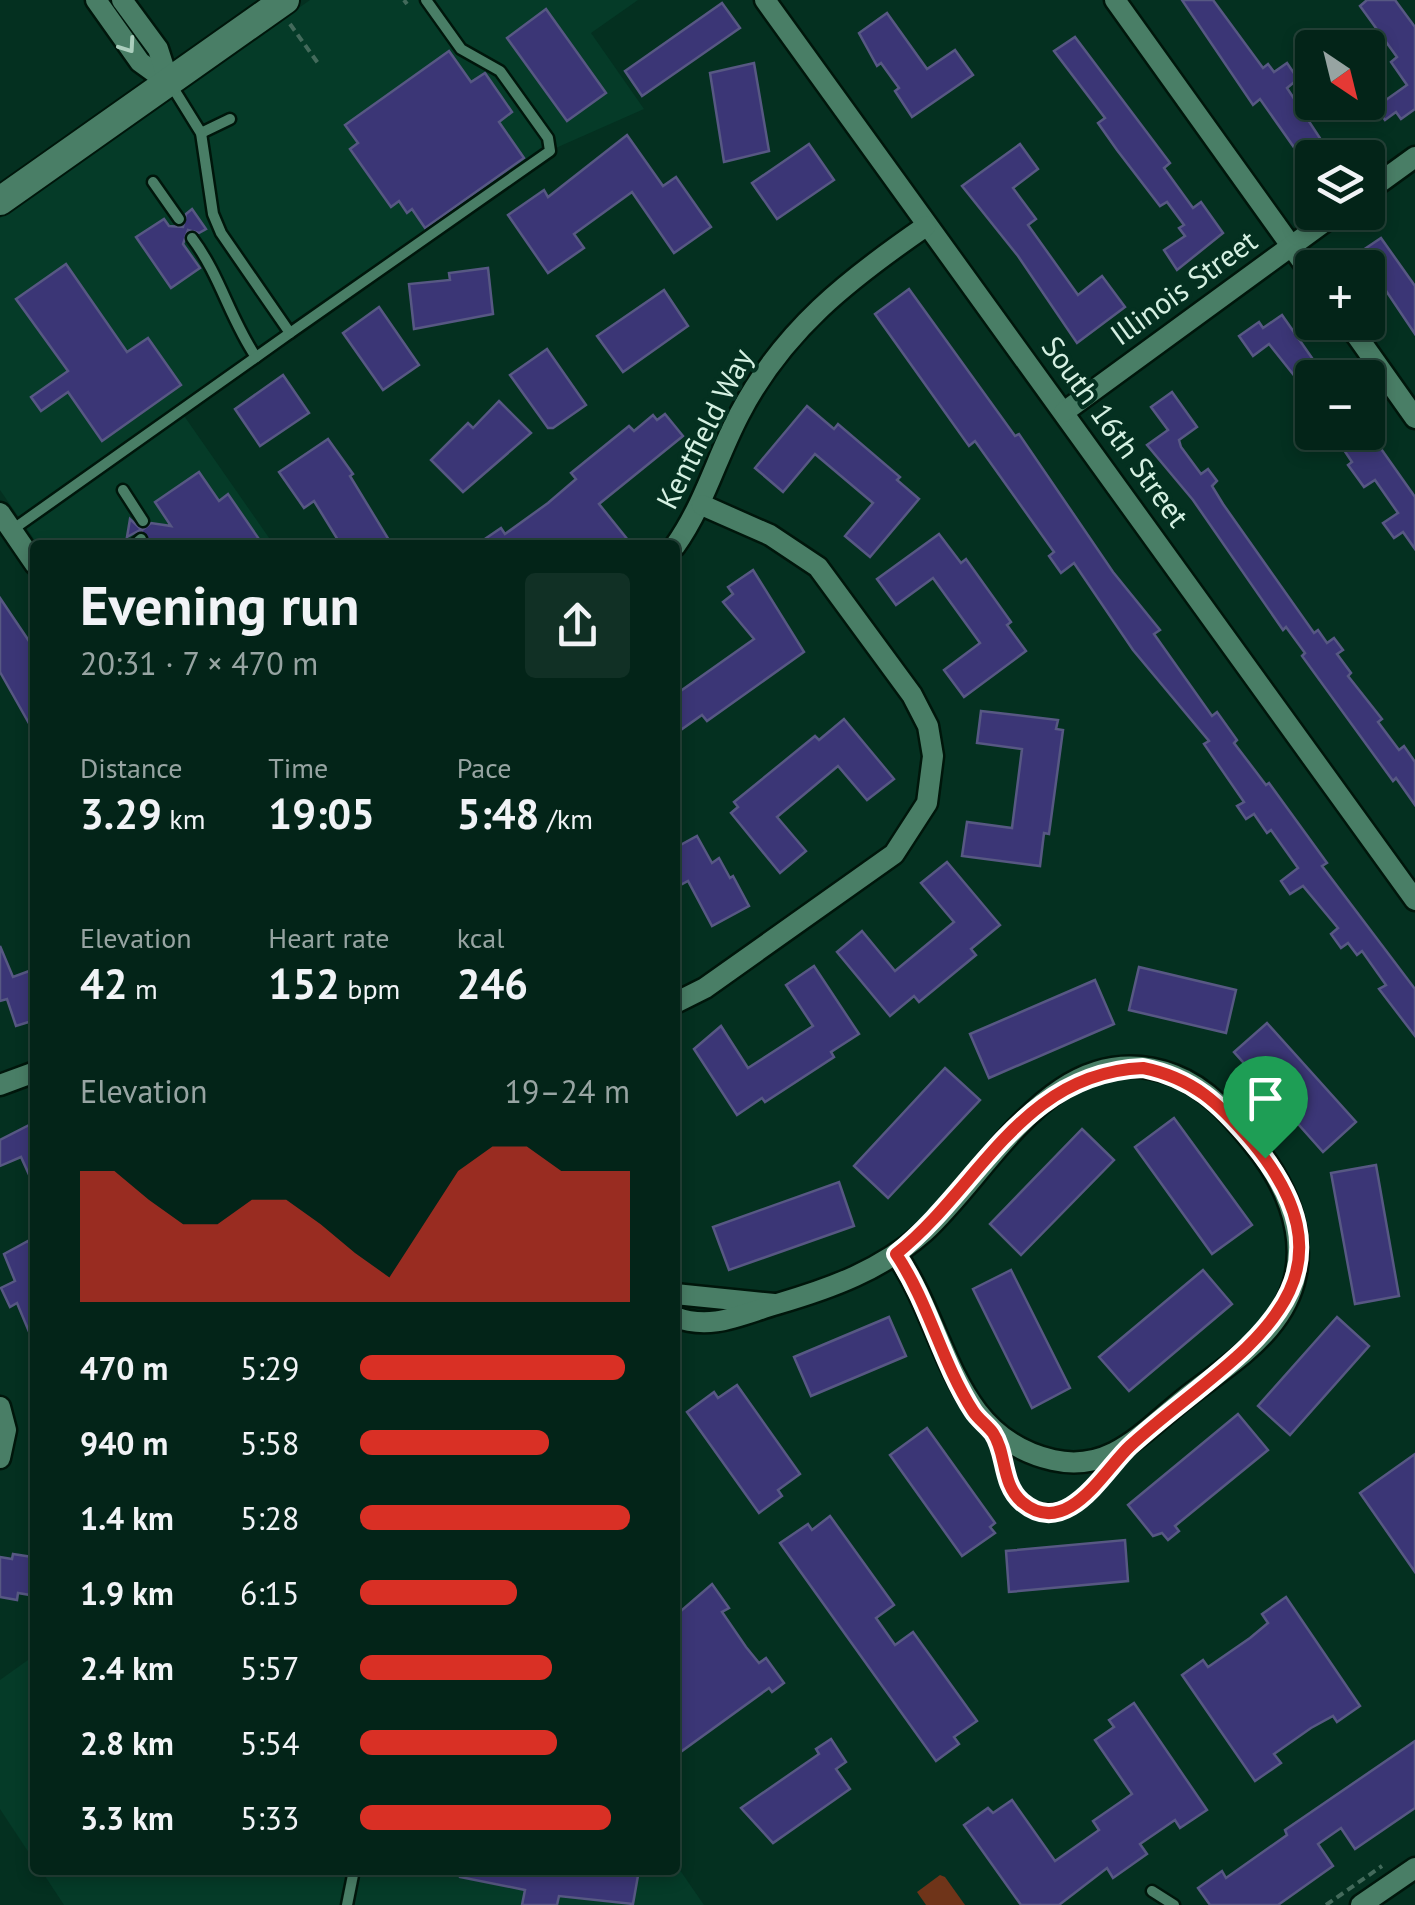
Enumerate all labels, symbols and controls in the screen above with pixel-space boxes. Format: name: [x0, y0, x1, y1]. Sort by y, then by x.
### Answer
north arrow: [1295, 30, 1385, 120]
map controls: [1295, 30, 1385, 450]
one-way arrow: [116, 34, 134, 53]
button: layers: [1295, 140, 1385, 230]
street label: Illinois Street: [1102, 220, 1264, 353]
button: +: [1295, 250, 1385, 340]
street label: South 16th Street: [1034, 328, 1199, 534]
street label: Kentfield Way: [647, 342, 761, 515]
button: −: [1295, 360, 1385, 450]
text: Evening run: [80, 569, 360, 640]
button: share: [525, 573, 630, 678]
text: 20:31 · 7 × 470 m: [80, 642, 318, 684]
text: Distance: [80, 749, 183, 786]
text: Time: [268, 749, 328, 786]
text: Pace: [457, 749, 511, 786]
text: 3.29: [80, 786, 162, 841]
text: 19:05: [268, 786, 375, 841]
text: 5:48: [457, 786, 539, 841]
text: km: [162, 800, 205, 837]
text: /km: [539, 800, 593, 837]
text: Elevation: [80, 919, 192, 956]
text: Heart rate: [268, 919, 389, 956]
text: kcal: [457, 919, 504, 956]
text: 42: [80, 956, 128, 1011]
text: 152: [268, 956, 340, 1011]
text: 246: [457, 956, 528, 1011]
text: m: [128, 970, 158, 1007]
text: bpm: [340, 970, 400, 1007]
pin: [1223, 1056, 1308, 1159]
text: Elevation: [80, 1070, 207, 1112]
text: 19–24 m: [505, 1070, 630, 1112]
icon: arrive: [1238, 1071, 1293, 1126]
text: 470 m: [80, 1347, 168, 1389]
text: 5:29: [240, 1347, 299, 1389]
text: 940 m: [80, 1422, 168, 1464]
text: 5:58: [240, 1422, 299, 1464]
text: 1.4 km: [80, 1497, 174, 1539]
text: 5:28: [240, 1497, 299, 1539]
text: 1.9 km: [80, 1572, 174, 1614]
text: 6:15: [240, 1572, 299, 1614]
text: 2.4 km: [80, 1647, 174, 1689]
text: 5:57: [240, 1647, 299, 1689]
text: 2.8 km: [80, 1722, 174, 1764]
text: 5:54: [240, 1722, 299, 1764]
text: 3.3 km: [80, 1797, 174, 1839]
text: 5:33: [240, 1797, 299, 1839]

